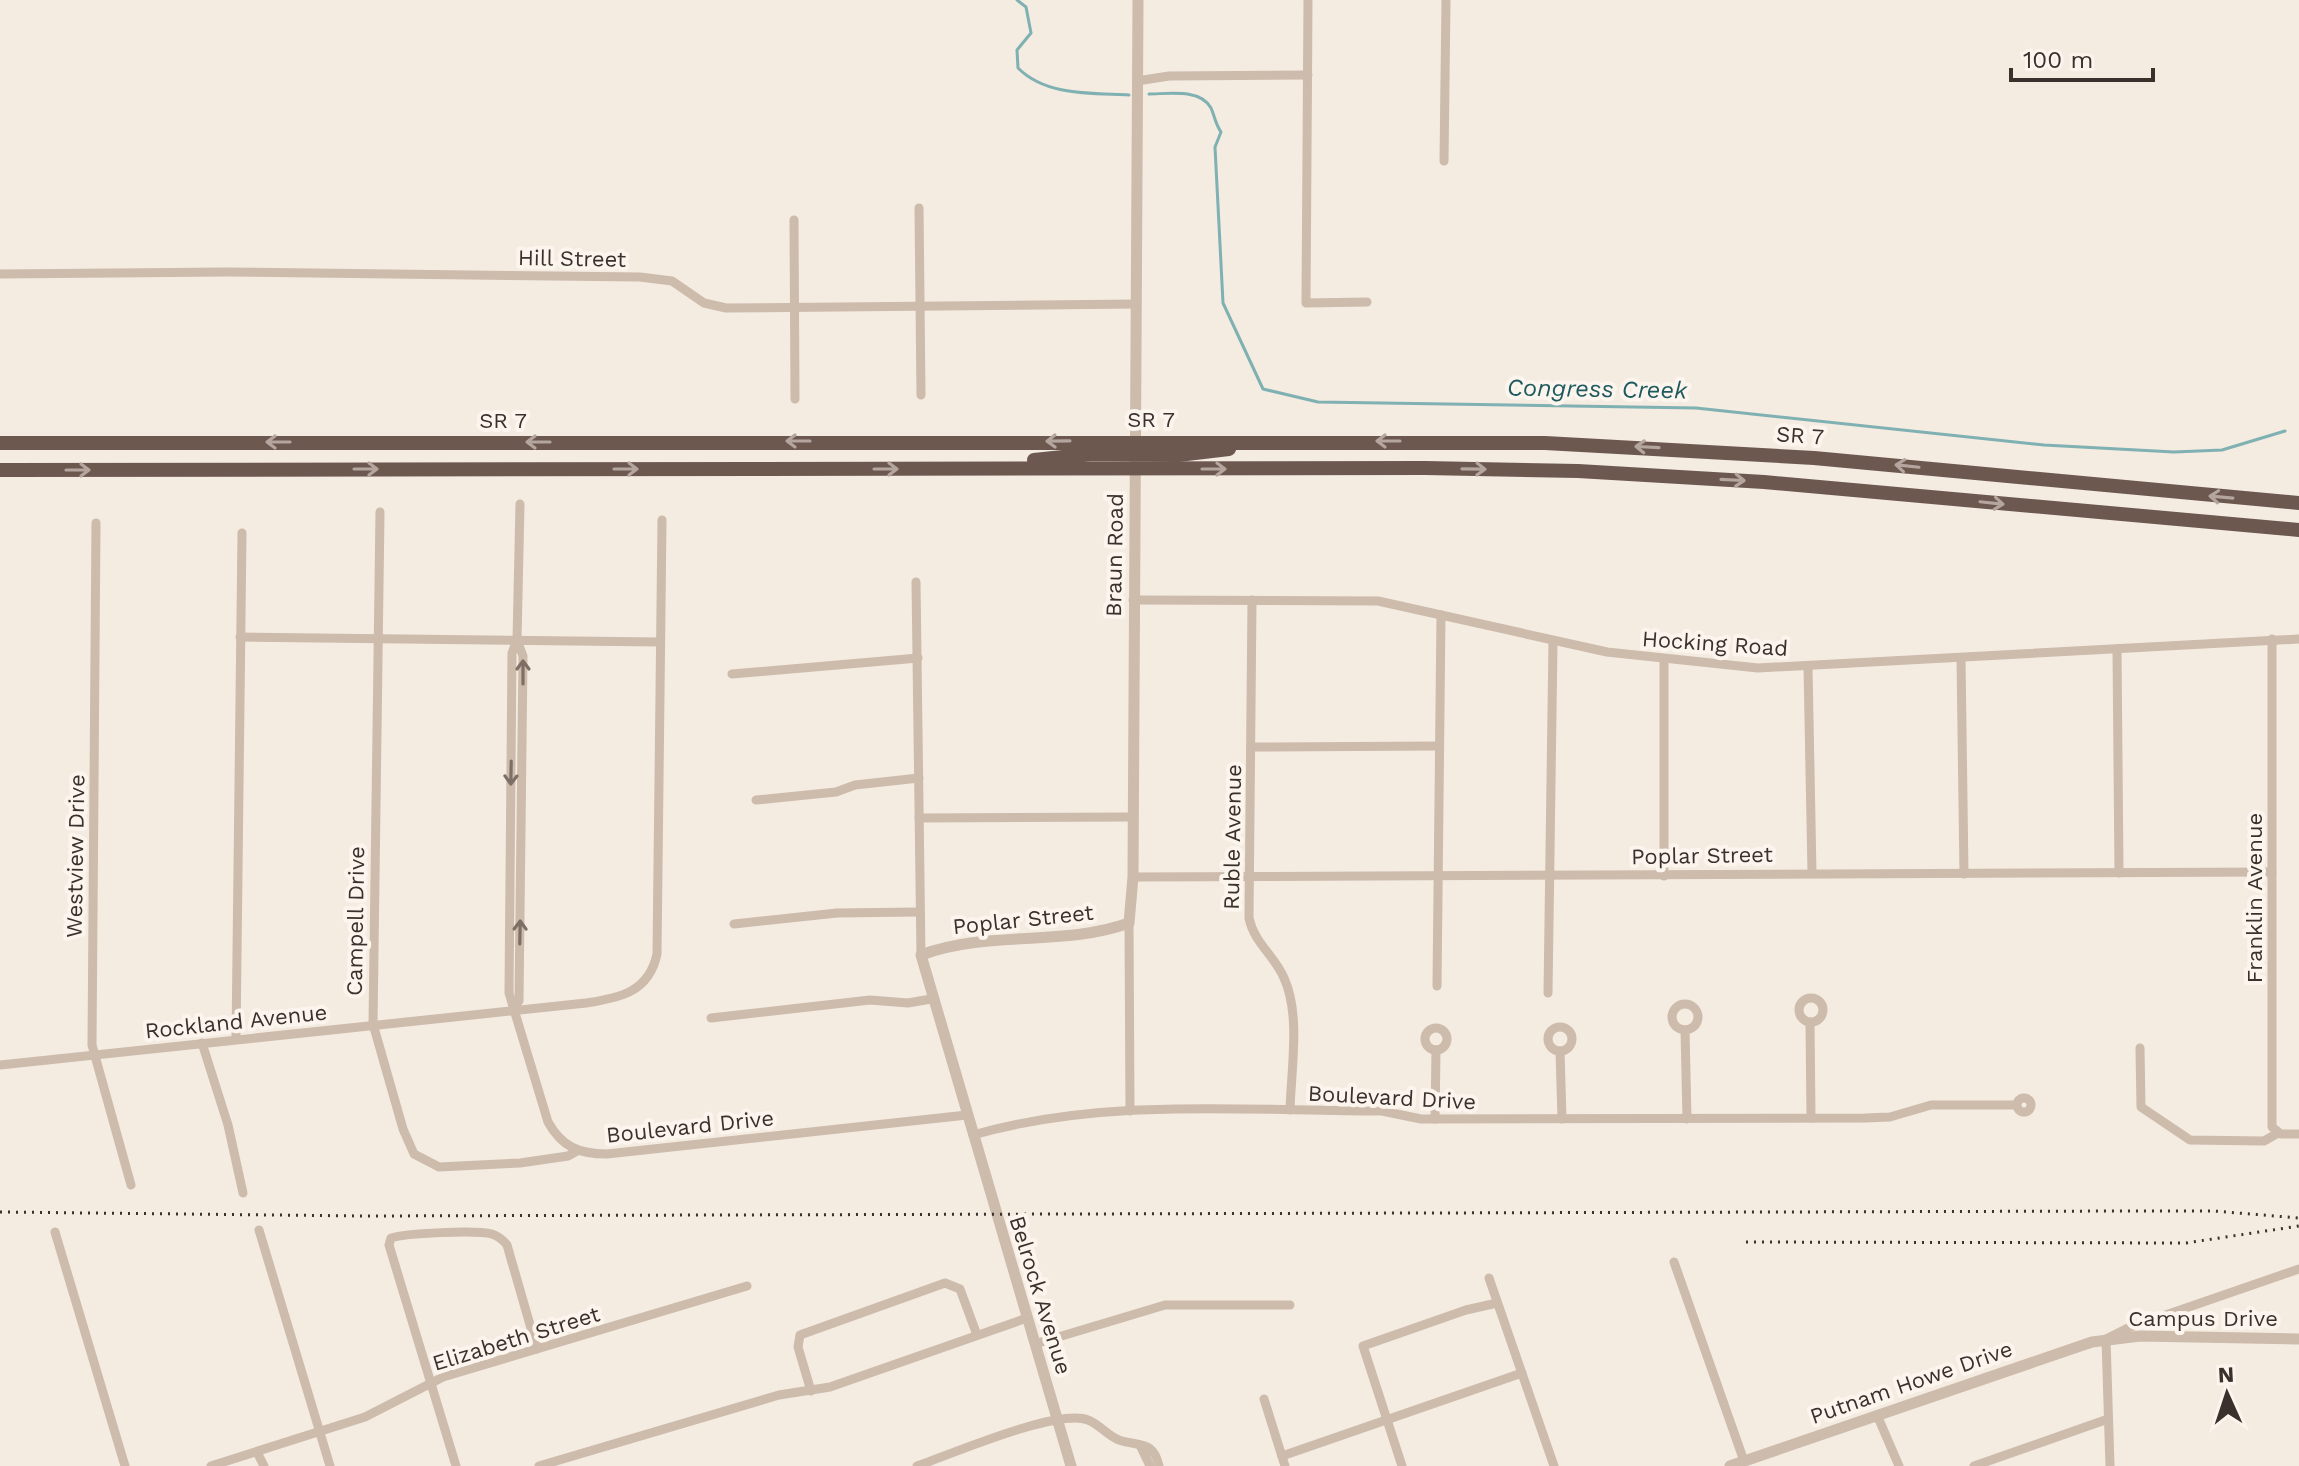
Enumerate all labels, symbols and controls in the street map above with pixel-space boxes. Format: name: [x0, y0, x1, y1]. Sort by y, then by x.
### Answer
scale bar: [2011, 32, 2153, 82]
text: 100 m: [2023, 46, 2093, 74]
street label: Hill Street: [518, 245, 626, 272]
water label: Congress Creek: [1507, 373, 1688, 405]
street label: SR 7: [1127, 407, 1175, 432]
street label: SR 7: [479, 408, 527, 433]
street label: SR 7: [1775, 421, 1825, 450]
one-way arrow: [785, 433, 812, 449]
one-way arrow: [1045, 433, 1072, 449]
one-way arrow: [1375, 433, 1402, 449]
one-way arrow: [265, 434, 292, 450]
one-way arrow: [525, 434, 552, 450]
one-way arrow: [1635, 439, 1661, 454]
one-way arrow: [1894, 458, 1921, 473]
one-way arrow: [352, 461, 379, 477]
one-way arrow: [612, 461, 639, 477]
one-way arrow: [872, 461, 899, 477]
one-way arrow: [1200, 461, 1227, 477]
one-way arrow: [1460, 461, 1487, 477]
one-way arrow: [64, 462, 91, 477]
one-way arrow: [1719, 473, 1746, 488]
one-way arrow: [2208, 489, 2235, 504]
street label: Braun Road: [1101, 493, 1128, 617]
one-way arrow: [1978, 495, 2005, 510]
street label: Hocking Road: [1641, 626, 1789, 661]
one-way arrow: [515, 659, 531, 686]
one-way arrow: [503, 759, 519, 786]
street label: Ruble Avenue: [1219, 764, 1246, 910]
street label: Westview Drive: [62, 774, 89, 938]
street label: Franklin Avenue: [2242, 813, 2267, 983]
street label: Poplar Street: [1631, 842, 1773, 869]
street label: Campell Drive: [342, 846, 369, 996]
street label: Poplar Street: [951, 900, 1095, 939]
one-way arrow: [512, 919, 528, 946]
street label: Rockland Avenue: [144, 999, 329, 1044]
street label: Boulevard Drive: [1307, 1081, 1477, 1114]
street label: Boulevard Drive: [605, 1105, 775, 1148]
street label: Belrock Avenue: [1005, 1213, 1077, 1377]
street label: Elizabeth Street: [430, 1301, 603, 1376]
street label: Campus Drive: [2128, 1306, 2278, 1331]
street label: Putnam Howe Drive: [1807, 1336, 2016, 1429]
north arrow: [2187, 1354, 2267, 1434]
text: N: [2217, 1362, 2235, 1387]

